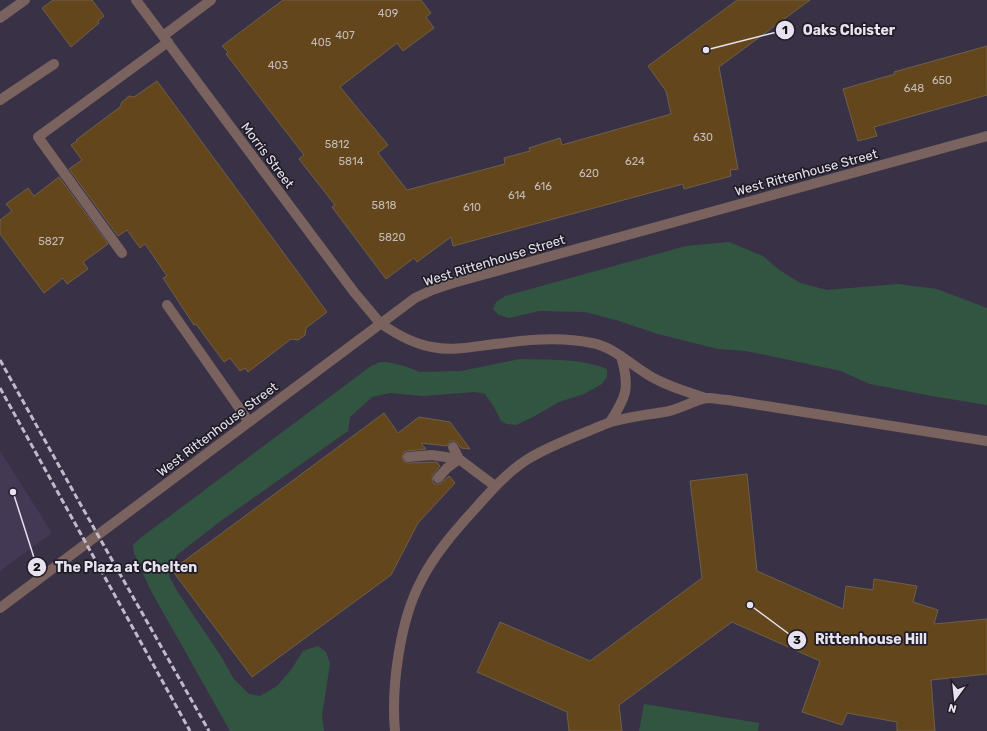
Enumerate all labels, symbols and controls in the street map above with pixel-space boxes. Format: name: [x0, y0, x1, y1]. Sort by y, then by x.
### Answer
house number: 409: [378, 7, 398, 20]
callout: Oaks Cloister: [775, 17, 904, 43]
text: Oaks Cloister: [803, 22, 896, 39]
text: 1: [782, 23, 788, 37]
house number: 407: [335, 29, 355, 42]
house number: 405: [311, 36, 332, 49]
house number: 403: [268, 59, 289, 72]
house number: 650: [932, 74, 952, 87]
house number: 648: [904, 82, 924, 95]
street label: Morris Street: [238, 120, 297, 191]
house number: 630: [693, 131, 713, 144]
house number: 5812: [325, 138, 349, 151]
street label: West Rittenhouse Street: [733, 146, 879, 199]
house number: 5814: [338, 155, 364, 168]
house number: 624: [625, 155, 645, 168]
house number: 620: [579, 167, 599, 180]
house number: 616: [534, 180, 552, 193]
house number: 614: [508, 189, 526, 202]
house number: 5818: [371, 199, 397, 212]
house number: 610: [463, 201, 481, 214]
house number: 5820: [379, 231, 405, 244]
street label: West Rittenhouse Street: [422, 232, 567, 289]
house number: 5827: [38, 235, 64, 248]
street label: West Rittenhouse Street: [154, 379, 281, 480]
callout: The Plaza at Chelten: [27, 554, 206, 580]
text: The Plaza at Chelten: [55, 559, 197, 576]
text: 2: [33, 560, 41, 574]
callout: Rittenhouse Hill: [787, 627, 935, 653]
text: Rittenhouse Hill: [815, 631, 927, 648]
text: 3: [793, 633, 801, 647]
north arrow: [935, 679, 975, 719]
text: N: [947, 701, 958, 715]

